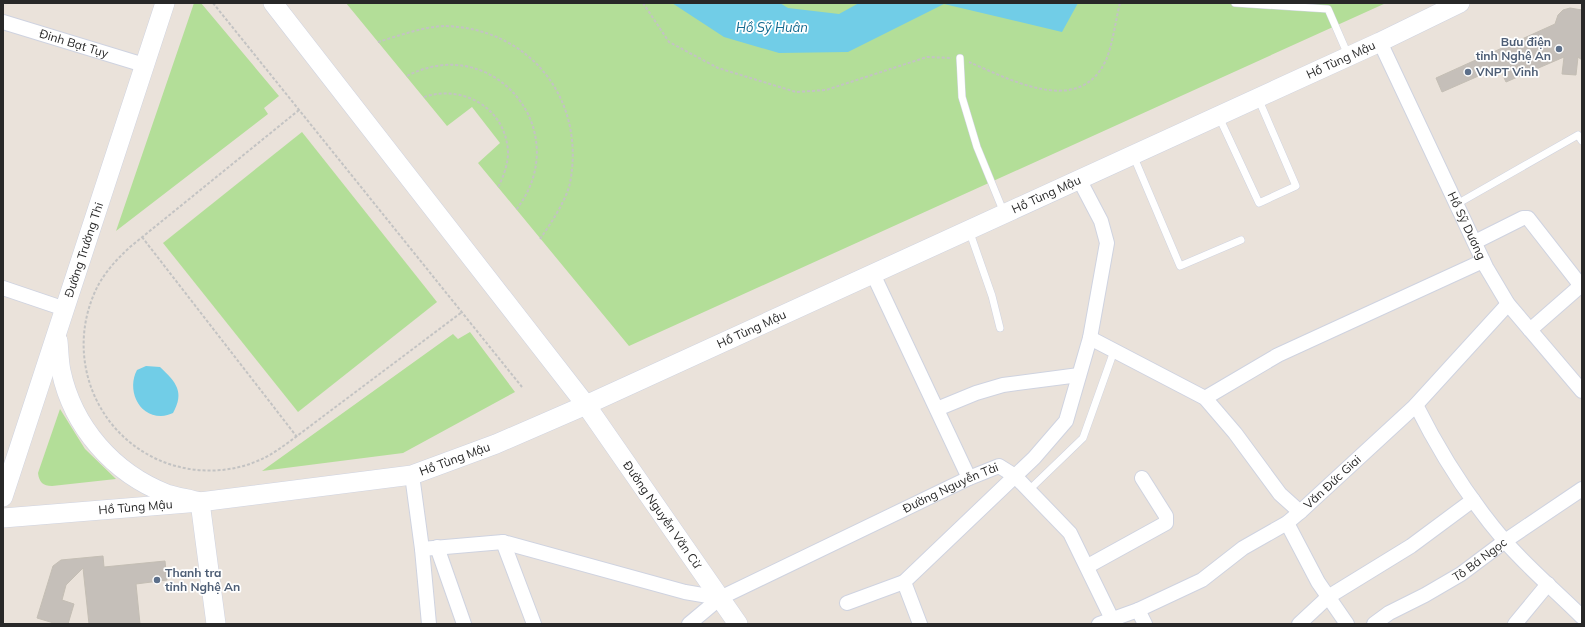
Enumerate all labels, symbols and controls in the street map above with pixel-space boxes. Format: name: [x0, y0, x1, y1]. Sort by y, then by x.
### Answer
water label: Hồ Sỹ Huân: [736, 19, 808, 35]
street label: Đinh Bạt Tụy: [38, 26, 111, 61]
place label: Bưu điện tỉnh Nghệ An: [1476, 34, 1551, 63]
street label: Hồ Tùng Mậu: [1304, 37, 1378, 82]
marker: Bưu điện tỉnh Nghệ An: [1554, 44, 1564, 54]
place label: VNPT Vinh: [1475, 64, 1538, 79]
marker: VNPT Vinh: [1463, 67, 1473, 77]
street label: Hồ Tùng Mậu: [1009, 172, 1083, 216]
street label: Hồ Sỹ Dương: [1445, 189, 1489, 262]
street label: Đường Trường Thi: [61, 200, 106, 299]
street label: Hồ Tùng Mậu: [714, 307, 788, 351]
street label: Hồ Tùng Mậu: [417, 439, 492, 479]
street label: Văn Đức Giai: [1300, 452, 1364, 512]
street label: Đường Nguyễn Văn Cừ: [620, 458, 706, 572]
street label: Đường Nguyễn Tài: [900, 459, 1000, 516]
street label: Hồ Tùng Mậu: [98, 496, 173, 517]
street label: Tô Bá Ngọc: [1450, 534, 1510, 584]
place label: Thanh tra tỉnh Nghệ An: [165, 565, 240, 594]
marker: Thanh tra tỉnh Nghệ An: [152, 575, 162, 585]

